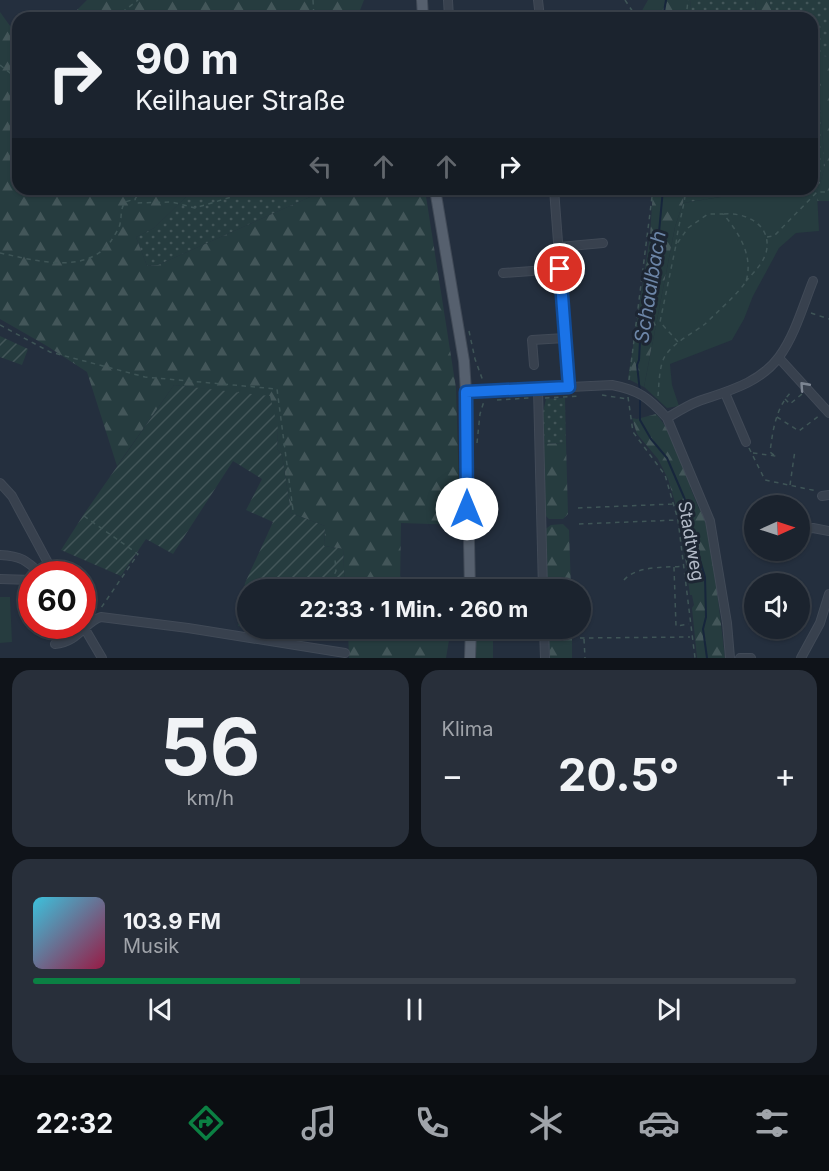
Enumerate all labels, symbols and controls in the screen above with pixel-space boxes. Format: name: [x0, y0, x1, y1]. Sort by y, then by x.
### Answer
text: 90 m: [135, 33, 239, 84]
icon: right: [36, 36, 114, 114]
text: Keilhauer Straße: [135, 84, 345, 117]
icon: left: [304, 150, 337, 183]
icon: ahead: [367, 150, 400, 183]
icon: ahead: [430, 150, 463, 183]
icon: right: [493, 150, 526, 183]
water label: Schaalbach: [629, 229, 671, 345]
pin: [534, 243, 585, 294]
icon: arrive: [543, 252, 576, 285]
one-way arrow: [800, 382, 811, 393]
position arrow: [435, 477, 499, 541]
north arrow: [744, 495, 810, 561]
map controls: [744, 495, 810, 639]
street label: Stadtweg: [674, 499, 709, 583]
speed limit sign: 60: [18, 561, 96, 639]
button: sound: [744, 573, 810, 639]
text: 22:33 · 1 Min. · 260 m: [300, 596, 528, 622]
text: 56: [160, 699, 261, 794]
text: Klima: [442, 717, 493, 741]
text: 20.5°: [558, 747, 679, 802]
text: −: [442, 755, 463, 795]
text: +: [774, 755, 796, 795]
text: km/h: [186, 786, 234, 810]
text: 103.9 FM: [123, 908, 221, 934]
text: Musik: [123, 934, 179, 958]
icon: previous: [144, 993, 177, 1026]
icon: pause: [398, 993, 431, 1026]
icon: next: [652, 993, 685, 1026]
icon: directions: [185, 1102, 227, 1144]
icon: music: [298, 1102, 340, 1144]
icon: phone: [411, 1102, 453, 1144]
icon: climate: [525, 1102, 567, 1144]
icon: car: [638, 1102, 680, 1144]
icon: filters: [751, 1102, 793, 1144]
text: 22:32: [36, 1107, 113, 1140]

